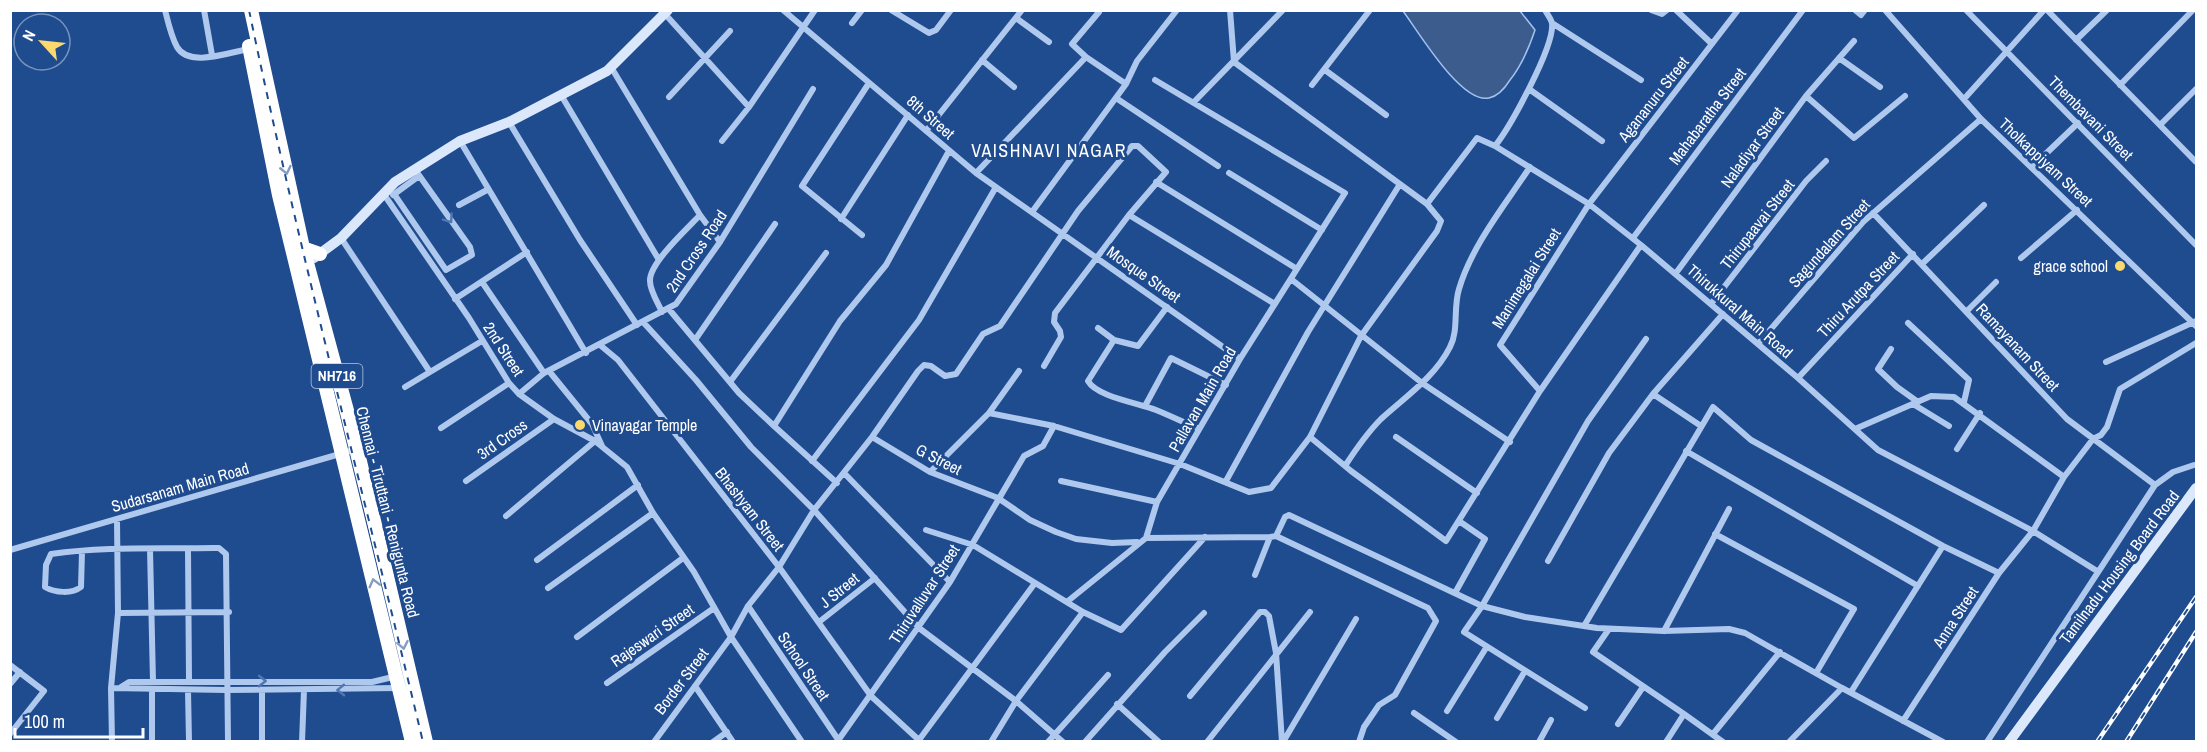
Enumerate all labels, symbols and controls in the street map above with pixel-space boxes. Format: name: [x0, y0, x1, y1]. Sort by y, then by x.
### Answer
north arrow: [12, 12, 72, 72]
text: N: [17, 26, 41, 44]
street label: Agananuru Street: [1612, 51, 1694, 147]
street label: Mahabaratha Street: [1663, 63, 1751, 169]
street label: Thembavani Street: [2044, 71, 2138, 165]
street label: 8th Street: [902, 90, 960, 144]
street label: Naladiyar Street: [1715, 102, 1789, 192]
street label: Tholkappiyam Street: [1994, 113, 2098, 212]
district label: VAISHNAVI NAGAR: [971, 138, 1127, 163]
one-way arrow: [279, 165, 292, 175]
street label: Thirupaavai Street: [1715, 174, 1799, 274]
street label: Sagundalam Street: [1783, 194, 1875, 292]
street label: 2nd Cross Road: [660, 206, 732, 296]
one-way arrow: [442, 212, 453, 223]
street label: Manimegalai Street: [1486, 223, 1566, 332]
street label: Mosque Street: [1103, 241, 1186, 308]
street label: Thiru Arutpa Street: [1812, 246, 1904, 342]
place label: grace school: [2034, 255, 2108, 277]
street label: Thirukkural Main Road: [1682, 259, 1798, 363]
marker: grace school: [2113, 259, 2127, 273]
street label: Ramayanam Street: [1971, 298, 2065, 396]
street label: 2nd Street: [478, 318, 530, 381]
street label: Pallavan Main Road: [1163, 342, 1241, 456]
road number: NH716: [312, 364, 362, 388]
street label: Chennai - Tiruttani - Renigunta Road: [351, 404, 425, 620]
street label: 3rd Cross: [472, 414, 532, 464]
place label: Vinayagar Temple: [592, 414, 697, 436]
marker: Vinayagar Temple: [573, 418, 587, 432]
street label: G Street: [912, 438, 966, 480]
street label: Sudarsanam Main Road: [109, 457, 251, 517]
street label: Bhashyam Street: [710, 463, 790, 556]
street label: Tamilnadu Housing Board Road: [2054, 486, 2184, 648]
street label: Thiruvalluvar Street: [884, 540, 965, 648]
street label: J Street: [815, 567, 864, 613]
one-way arrow: [368, 578, 381, 588]
street label: Anna Street: [1926, 582, 1983, 653]
street label: Rajeswari Street: [606, 598, 698, 672]
street label: School Street: [773, 627, 835, 705]
one-way arrow: [396, 640, 409, 650]
street label: Border Street: [649, 643, 713, 719]
one-way arrow: [257, 675, 266, 687]
one-way arrow: [336, 684, 345, 696]
scale bar: [15, 701, 142, 739]
text: 100 m: [24, 709, 65, 734]

